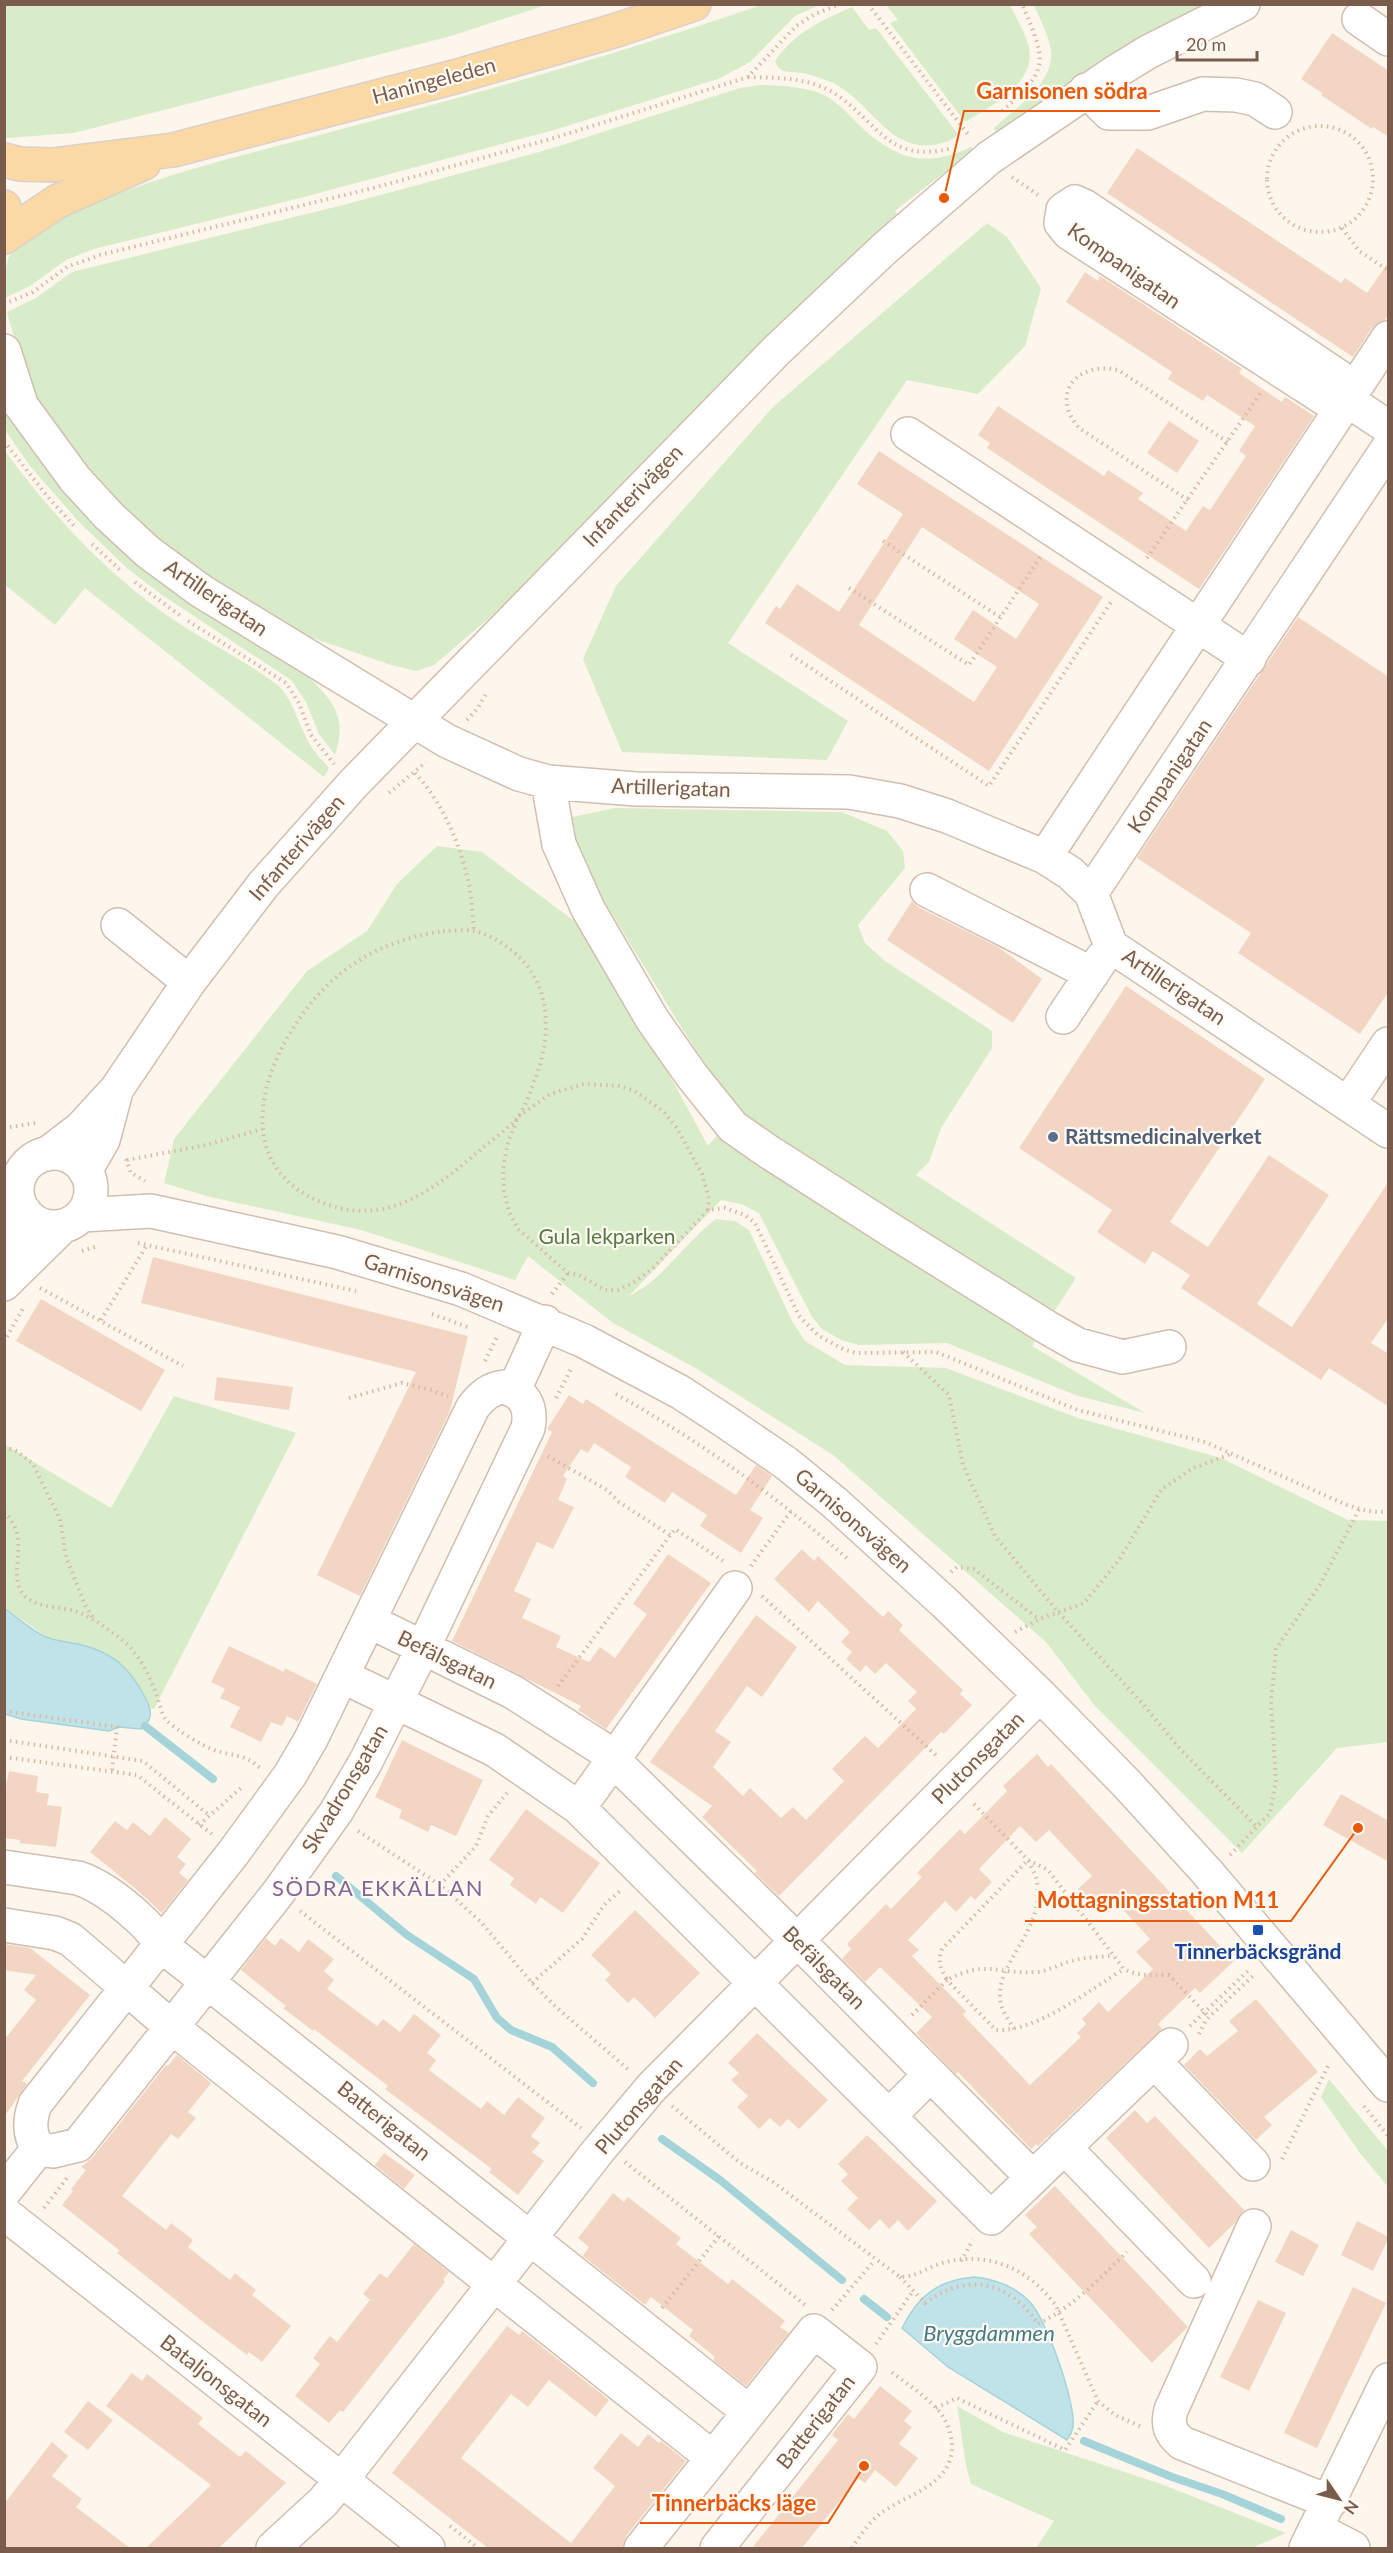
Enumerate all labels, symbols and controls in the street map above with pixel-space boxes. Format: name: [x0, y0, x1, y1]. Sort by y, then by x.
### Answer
scale bar: [1177, 24, 1256, 62]
text: 20 m: [1186, 33, 1226, 55]
street label: Haningeleden: [369, 51, 498, 108]
callout: Garnisonen södra: [964, 71, 1160, 111]
text: Garnisonen södra: [976, 77, 1148, 104]
street label: Kompanigatan: [1064, 217, 1186, 313]
street label: Infanterivägen: [577, 439, 687, 551]
street label: Artillerigatan: [160, 553, 273, 640]
street label: Kompanigatan: [1121, 713, 1216, 837]
street label: Artillerigatan: [611, 772, 731, 801]
street label: Infanterivägen: [243, 789, 349, 905]
street label: Artillerigatan: [1118, 942, 1231, 1029]
place label: Rättsmedicinalverket: [1065, 1123, 1262, 1148]
marker: Rättsmedicinalverket: [1046, 1130, 1060, 1144]
park label: Gula lekparken: [538, 1223, 676, 1248]
street label: Garnisonsvägen: [361, 1247, 508, 1316]
street label: Garnisonsvägen: [791, 1462, 917, 1577]
street label: Befälsgatan: [394, 1624, 501, 1693]
street label: Plutonsgatan: [926, 1706, 1028, 1808]
street label: Skvadronsgatan: [296, 1719, 392, 1857]
district label: SÖDRA EKKÄLLAN: [272, 1874, 484, 1901]
callout: Mottagningsstation M11: [1025, 1881, 1291, 1921]
text: Mottagningsstation M11: [1037, 1886, 1279, 1913]
street label: Befälsgatan: [778, 1920, 872, 2014]
marker: Tinnerbäcksgränd: [1251, 1923, 1265, 1937]
place label: Tinnerbäcksgränd: [1175, 1938, 1341, 1963]
street label: Plutonsgatan: [589, 2051, 687, 2159]
street label: Batterigatan: [333, 2075, 437, 2165]
water label: Bryggdammen: [923, 2319, 1055, 2346]
street label: Bataljonsgatan: [156, 2328, 278, 2431]
street label: Batterigatan: [770, 2369, 859, 2473]
north arrow: [1309, 2469, 1369, 2529]
callout: Tinnerbäcks läge: [640, 2483, 828, 2523]
text: Tinnerbäcks läge: [652, 2489, 816, 2516]
text: N: [1340, 2497, 1363, 2518]

